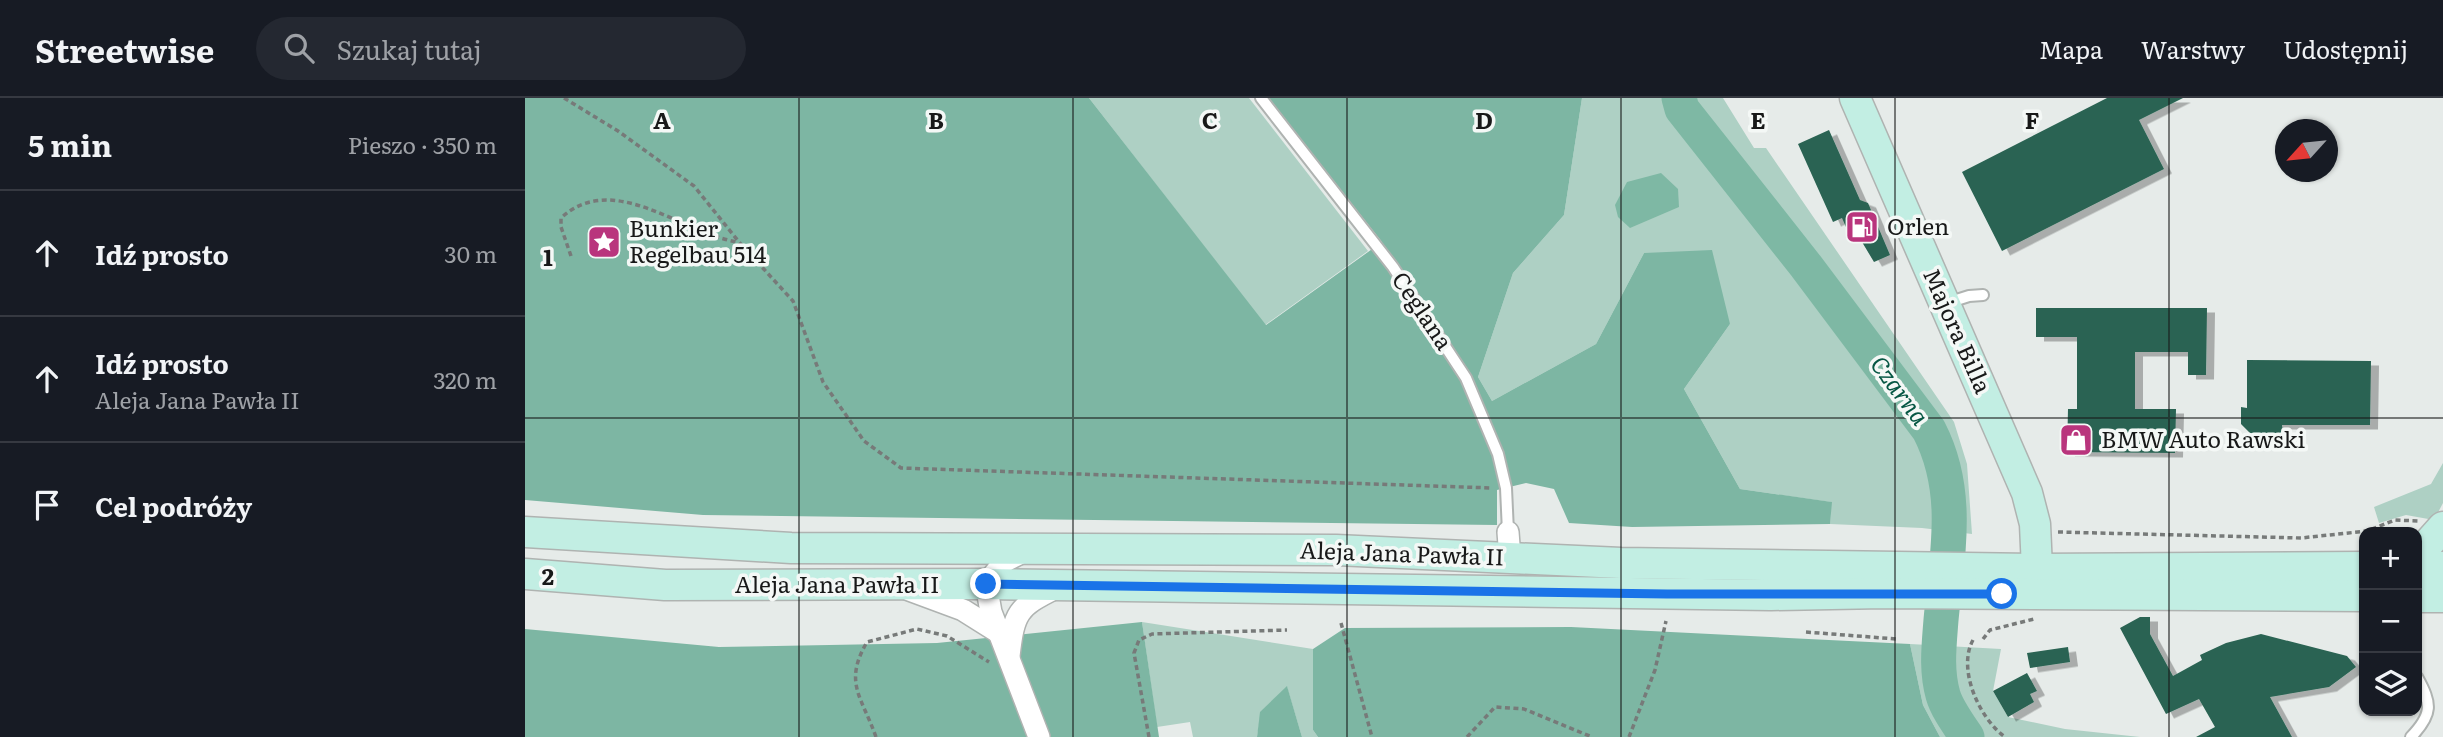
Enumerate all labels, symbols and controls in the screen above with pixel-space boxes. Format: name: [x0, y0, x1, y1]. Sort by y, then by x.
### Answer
search box: [256, 17, 746, 80]
text: Streetwise: [35, 24, 214, 73]
icon: search: [280, 29, 318, 67]
text: Szukaj tutaj: [336, 29, 482, 68]
text: Mapa: [2039, 31, 2103, 66]
text: Warstwy: [2141, 31, 2245, 66]
text: Udostępnij: [2283, 31, 2408, 66]
text: A: [653, 102, 671, 136]
text: B: [928, 102, 944, 136]
text: C: [1202, 102, 1218, 136]
text: D: [1475, 102, 1493, 136]
text: E: [1750, 102, 1766, 136]
text: F: [2025, 102, 2040, 136]
north arrow: [2275, 119, 2338, 182]
text: 5 min: [28, 122, 112, 166]
text: Pieszo · 350 m: [348, 127, 497, 161]
fuel station icon: Orlen: [1843, 208, 1881, 246]
place label: Orlen: [1887, 208, 1949, 242]
place label: Bunkier Regelbau 514: [629, 210, 767, 270]
place icon: Bunkier Regelbau 514: [585, 223, 623, 261]
icon: ahead: [28, 234, 66, 272]
text: Idź prosto: [95, 234, 229, 273]
text: 30 m: [444, 236, 497, 270]
text: 1: [543, 239, 553, 273]
street label: Majora Billa: [1916, 262, 2002, 399]
street label: Ceglana: [1385, 264, 1463, 356]
text: Idź prosto: [95, 343, 229, 382]
water label: Czarna: [1863, 347, 1939, 432]
icon: ahead: [28, 360, 66, 398]
text: 320 m: [433, 362, 497, 396]
text: Aleja Jana Pawła II: [95, 382, 300, 416]
shop icon: BMW Auto Rawski: [2057, 421, 2095, 459]
place label: BMW Auto Rawski: [2101, 421, 2305, 455]
icon: arrive: [28, 486, 66, 524]
text: Cel podróży: [95, 486, 252, 525]
map controls: [2359, 527, 2422, 716]
button: +: [2359, 527, 2422, 590]
street label: Aleja Jana Pawła II: [1299, 531, 1505, 573]
text: 2: [542, 558, 554, 592]
street label: Aleja Jana Pawła II: [735, 566, 939, 600]
route end: [970, 568, 1001, 599]
route start: [1986, 578, 2017, 609]
button: −: [2359, 590, 2422, 653]
button: layers: [2359, 653, 2422, 716]

